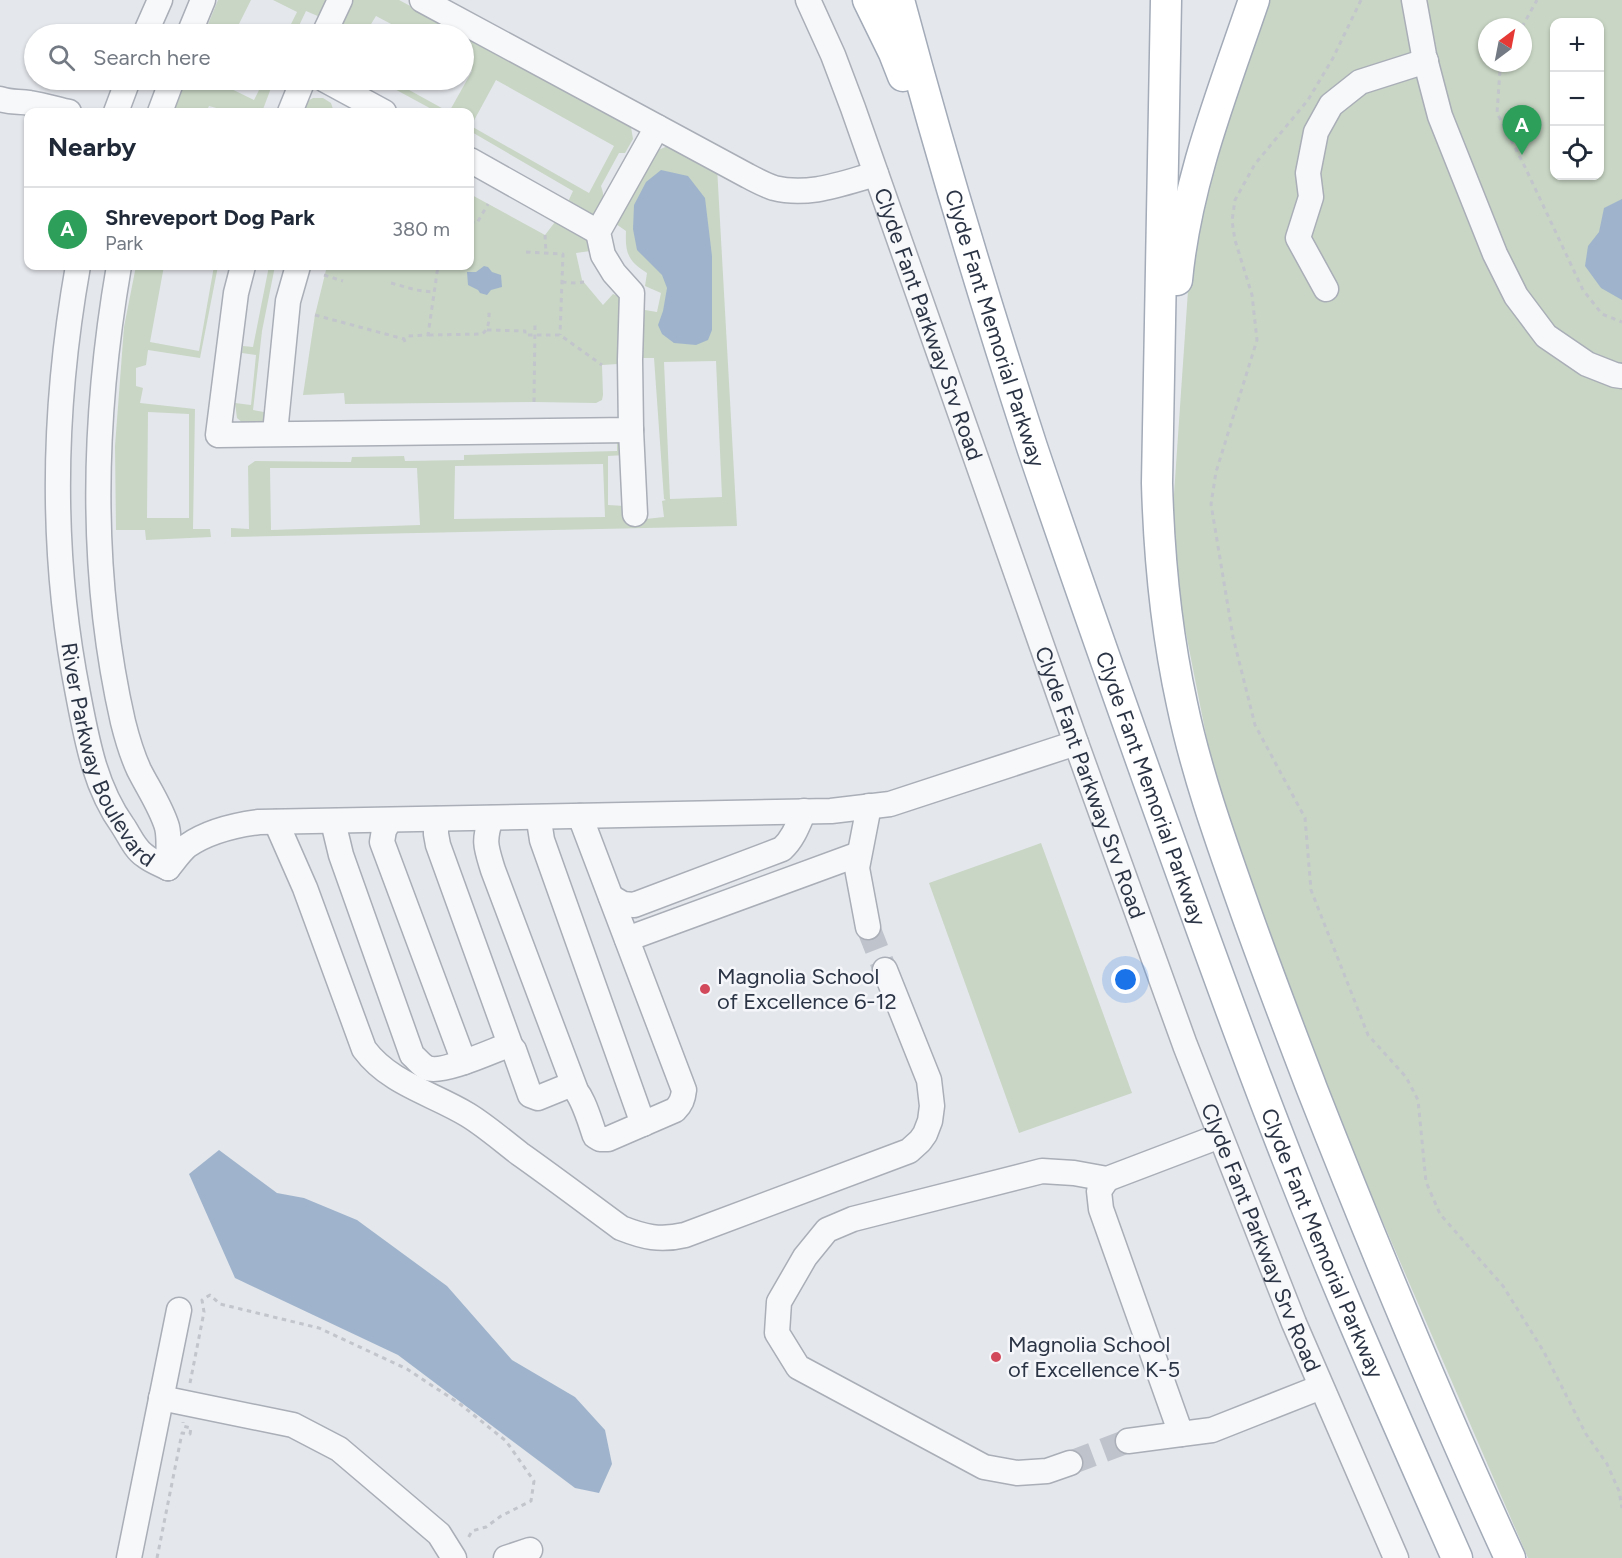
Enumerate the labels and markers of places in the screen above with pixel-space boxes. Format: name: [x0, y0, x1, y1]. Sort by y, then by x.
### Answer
pin: A: [1502, 106, 1541, 155]
place label: Magnolia School of Excellence 6-12: [717, 963, 897, 1015]
marker: Magnolia School of Excellence 6-12: [698, 982, 712, 996]
place label: Magnolia School of Excellence K-5: [1008, 1331, 1180, 1383]
marker: Magnolia School of Excellence K-5: [989, 1350, 1003, 1364]

